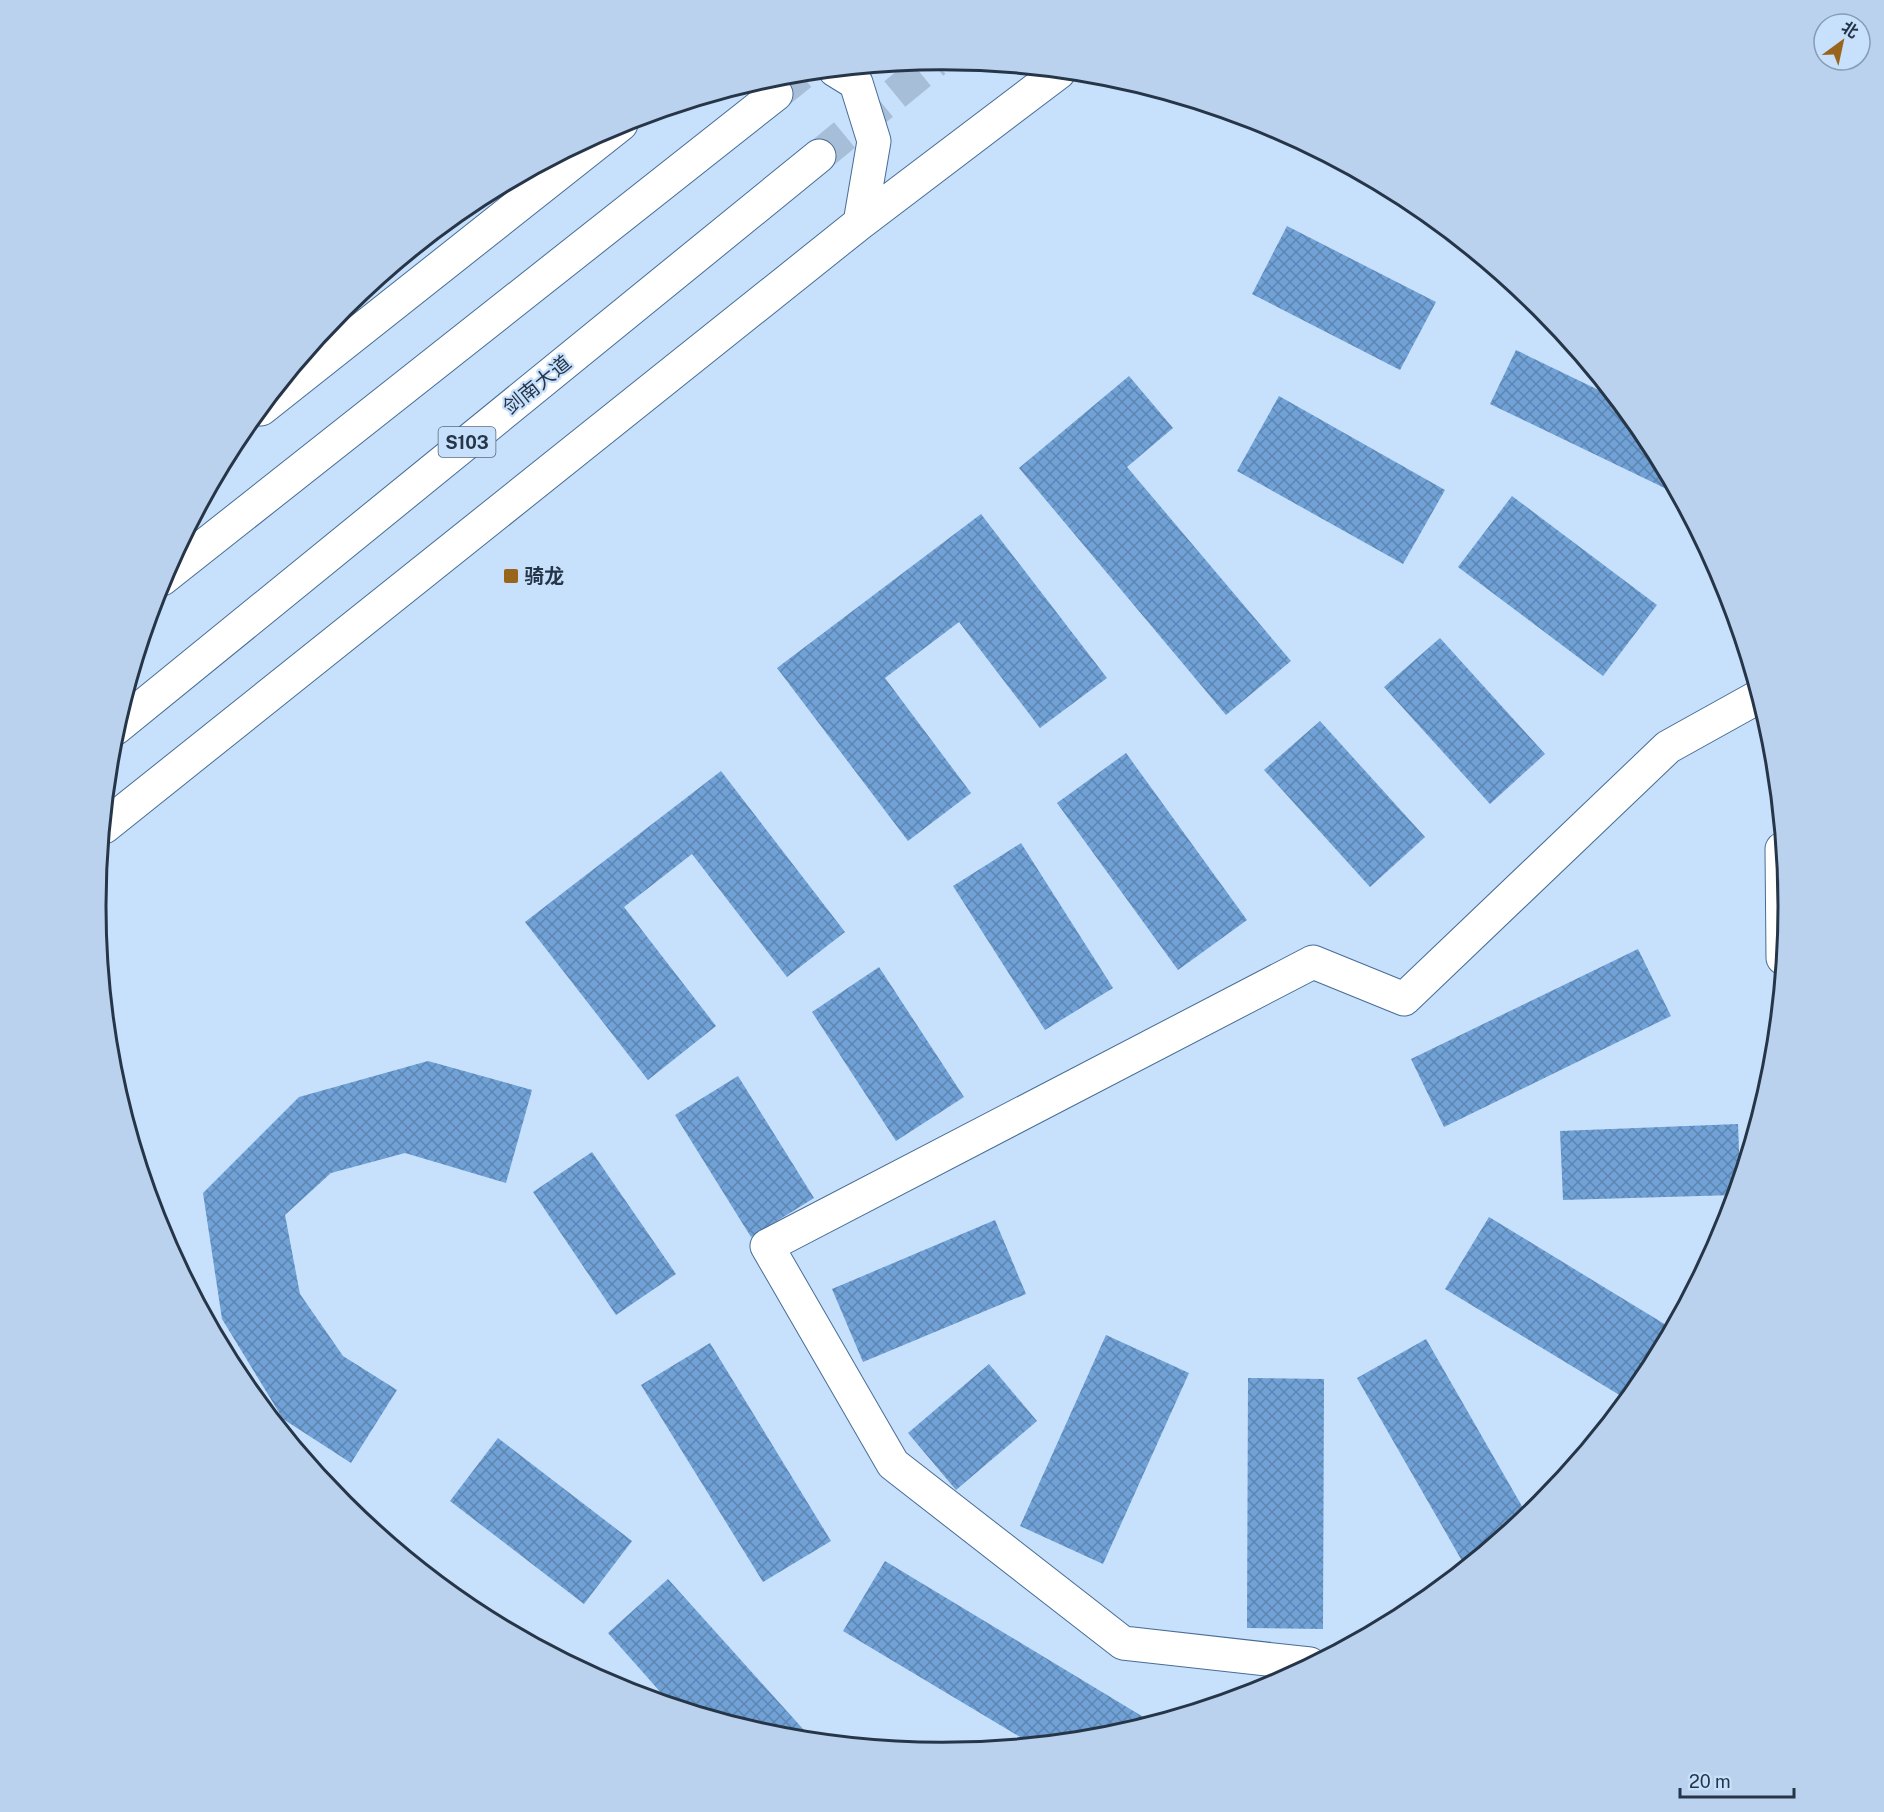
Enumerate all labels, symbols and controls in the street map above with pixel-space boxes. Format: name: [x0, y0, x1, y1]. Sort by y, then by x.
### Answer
north arrow: [1812, 12, 1872, 72]
text: 北: [1838, 18, 1862, 42]
street label: 剑南大道: [498, 351, 576, 419]
road number: S103: [438, 427, 496, 457]
place label: 骑龙: [524, 564, 564, 588]
marker: 骑龙: [502, 567, 520, 585]
scale bar: [1680, 1761, 1794, 1799]
text: 20 m: [1689, 1771, 1731, 1792]

